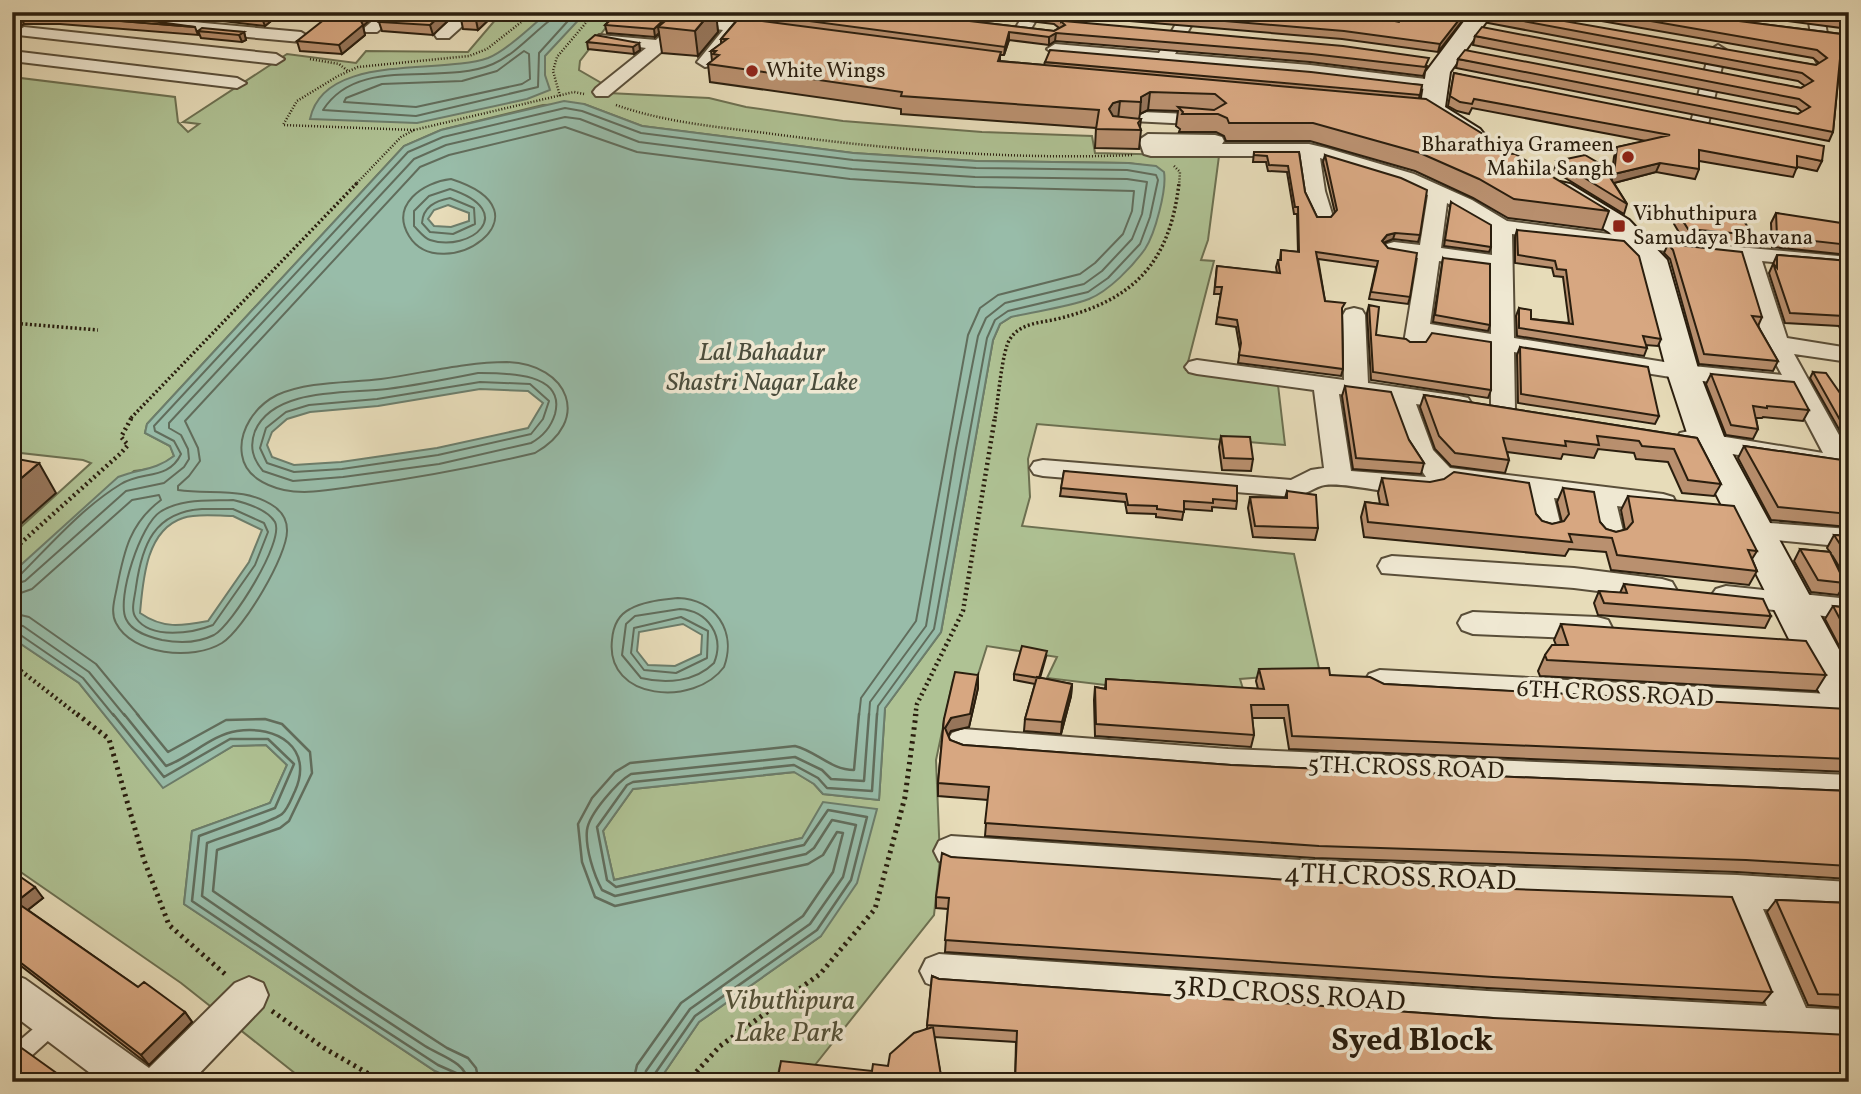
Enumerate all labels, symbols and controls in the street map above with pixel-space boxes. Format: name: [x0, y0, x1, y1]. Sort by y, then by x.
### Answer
place label: White Wings: [766, 57, 885, 86]
marker: White Wings: [744, 63, 760, 79]
place label: Bharathiya Grameen Mahila Sangh: [1421, 131, 1614, 184]
marker: Bharathiya Grameen Mahila Sangh: [1620, 149, 1636, 165]
place label: Vibhuthipura Samudaya Bhavana: [1633, 200, 1813, 253]
marker: Vibhuthipura Samudaya Bhavana: [1611, 218, 1627, 234]
water label: Lal Bahadur Shastri Nagar Lake: [666, 335, 858, 401]
street label: 6TH CROSS ROAD: [1516, 673, 1714, 717]
street label: 5TH CROSS ROAD: [1307, 749, 1505, 789]
street label: 4TH CROSS ROAD: [1283, 854, 1517, 902]
street label: 3RD CROSS ROAD: [1171, 967, 1407, 1023]
park label: Vibuthipura Lake Park: [723, 982, 855, 1053]
district label: Syed Block: [1331, 1020, 1493, 1064]

